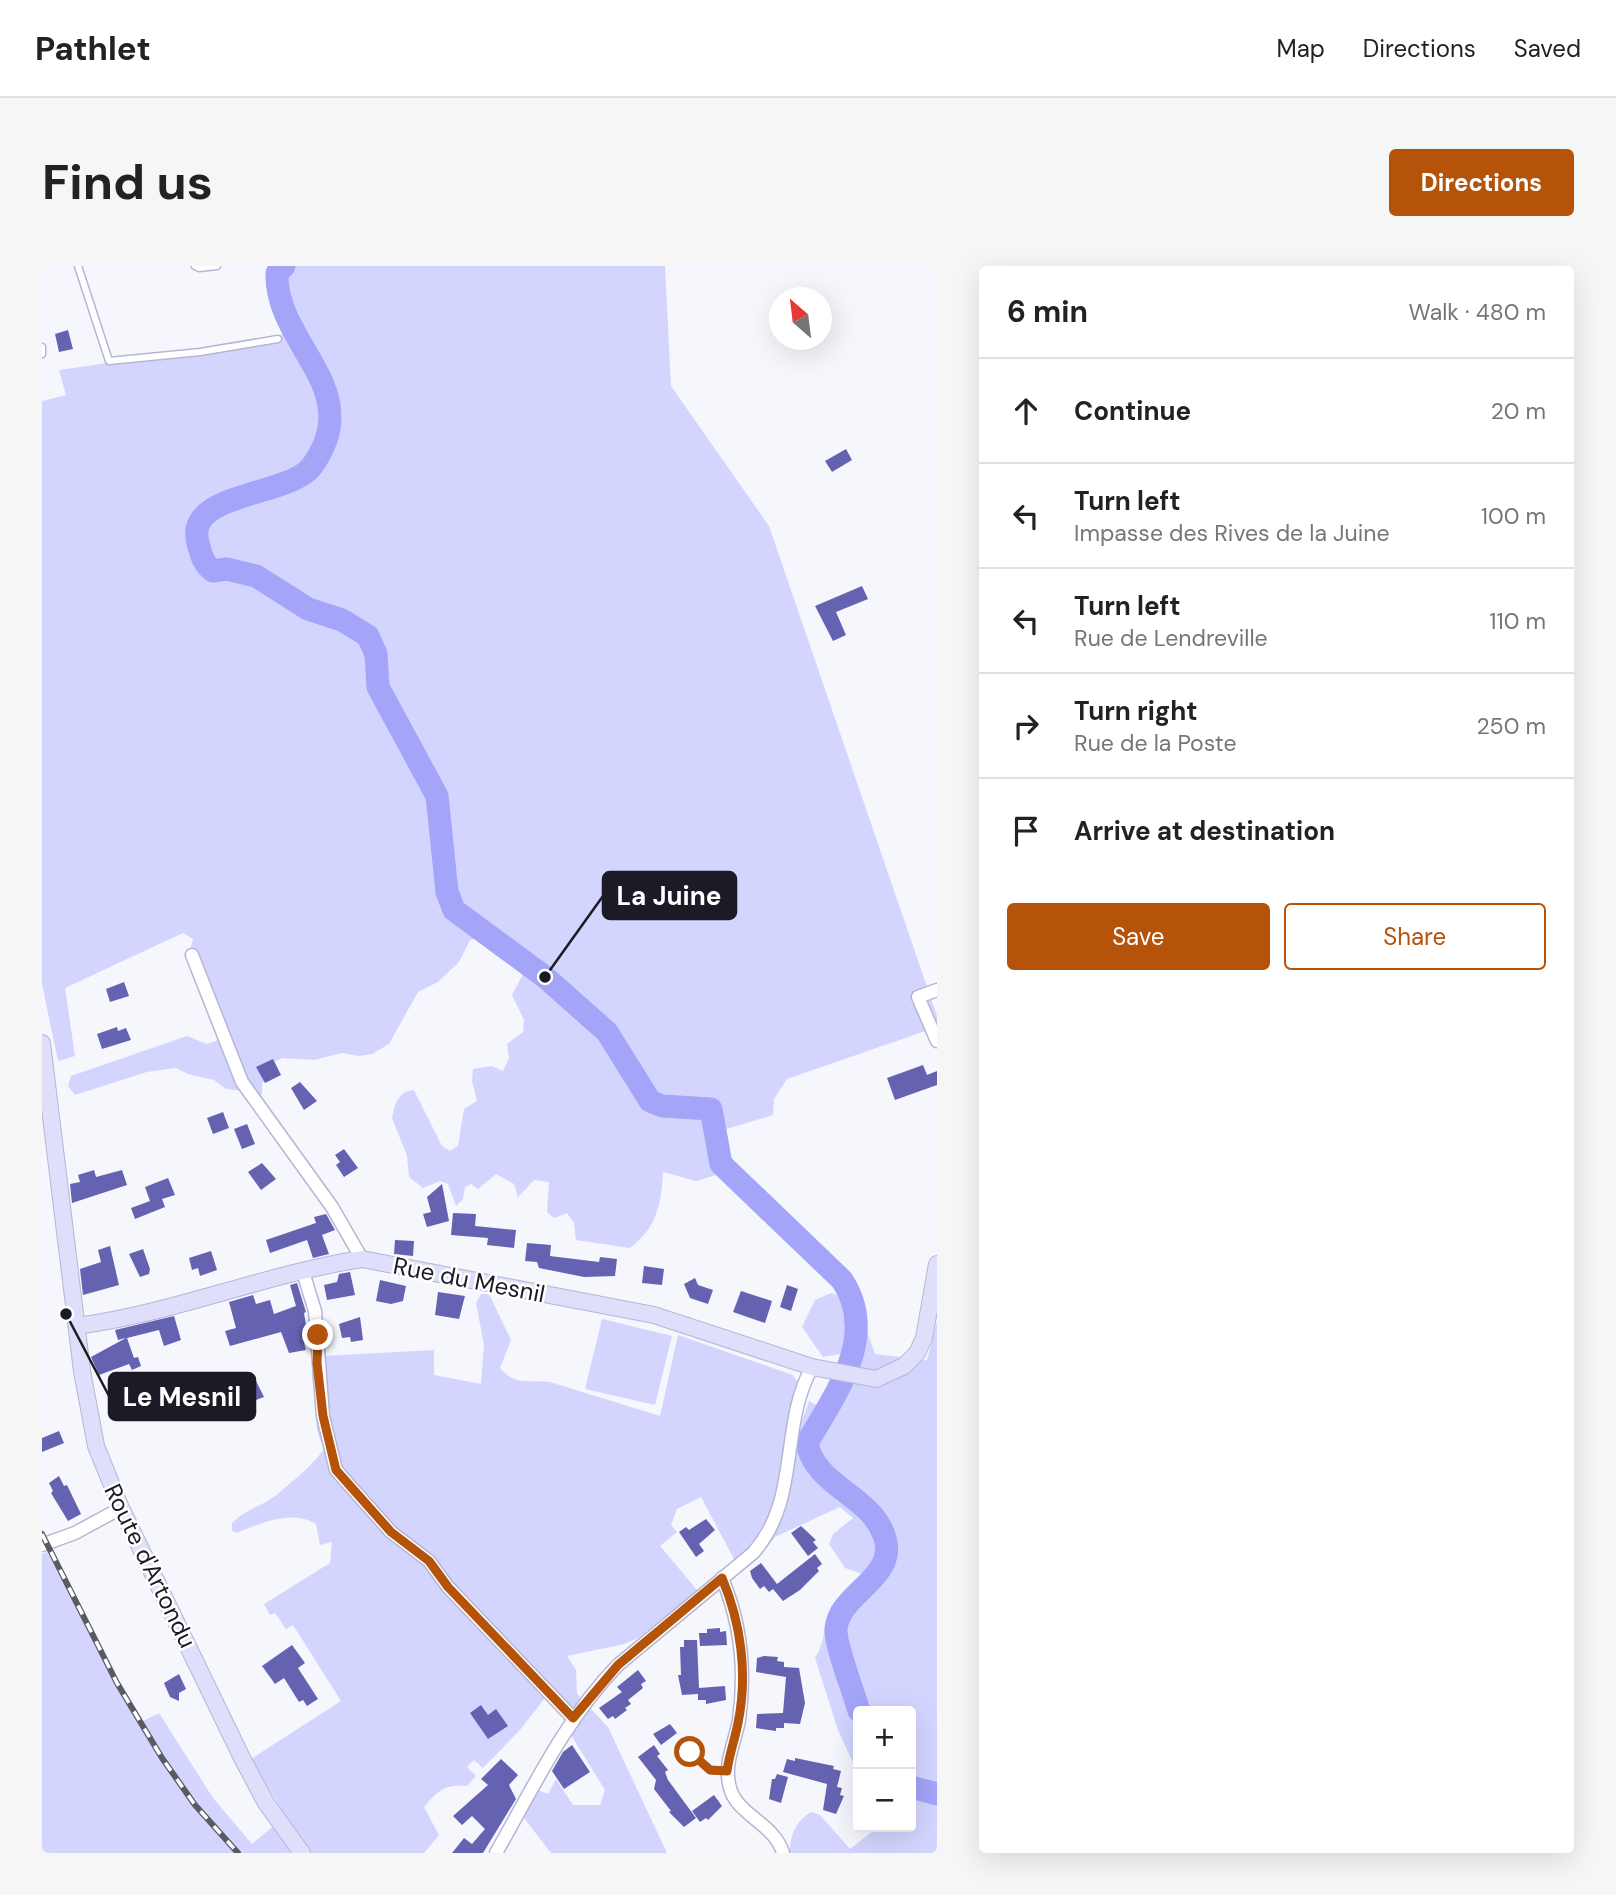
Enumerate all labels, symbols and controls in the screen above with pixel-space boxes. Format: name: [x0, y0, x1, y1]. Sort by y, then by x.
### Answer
text: Pathlet: [35, 27, 151, 70]
text: Map: [1277, 33, 1325, 64]
text: Directions: [1363, 33, 1476, 64]
text: Saved: [1514, 33, 1581, 64]
button: Directions: [1389, 149, 1574, 216]
text: Find us: [42, 150, 213, 214]
north arrow: [769, 287, 832, 350]
text: 6 min: [1007, 292, 1088, 331]
text: Walk · 480 m: [1409, 297, 1546, 327]
icon: ahead: [1007, 392, 1045, 430]
text: Continue: [1074, 394, 1191, 428]
text: 20 m: [1491, 396, 1546, 426]
text: Turn left: [1074, 484, 1181, 518]
icon: left: [1007, 497, 1045, 535]
text: 100 m: [1481, 501, 1546, 531]
text: Impasse des Rives de la Juine: [1074, 518, 1390, 548]
text: Turn left: [1074, 589, 1181, 623]
icon: left: [1007, 602, 1045, 640]
text: 110 m: [1489, 606, 1546, 636]
text: Rue de Lendreville: [1074, 623, 1268, 653]
text: Turn right: [1074, 694, 1198, 728]
icon: right: [1007, 707, 1045, 745]
text: 250 m: [1476, 711, 1546, 741]
text: Rue de la Poste: [1074, 728, 1237, 758]
icon: arrive: [1007, 812, 1045, 850]
text: Arrive at destination: [1074, 814, 1335, 848]
callout: La Juine: [603, 872, 736, 919]
text: La Juine: [617, 879, 721, 913]
button: Save: [1007, 903, 1270, 970]
button: Share: [1284, 903, 1546, 970]
street label: Rue du Mesnil: [391, 1250, 548, 1309]
route end: [302, 1319, 333, 1350]
callout: Le Mesnil: [109, 1373, 255, 1420]
text: Le Mesnil: [123, 1380, 241, 1414]
street label: Route d'Artondu: [97, 1479, 204, 1653]
map controls: [853, 1706, 916, 1832]
button: +: [853, 1706, 916, 1769]
route start: [674, 1736, 705, 1767]
button: −: [853, 1769, 916, 1832]

